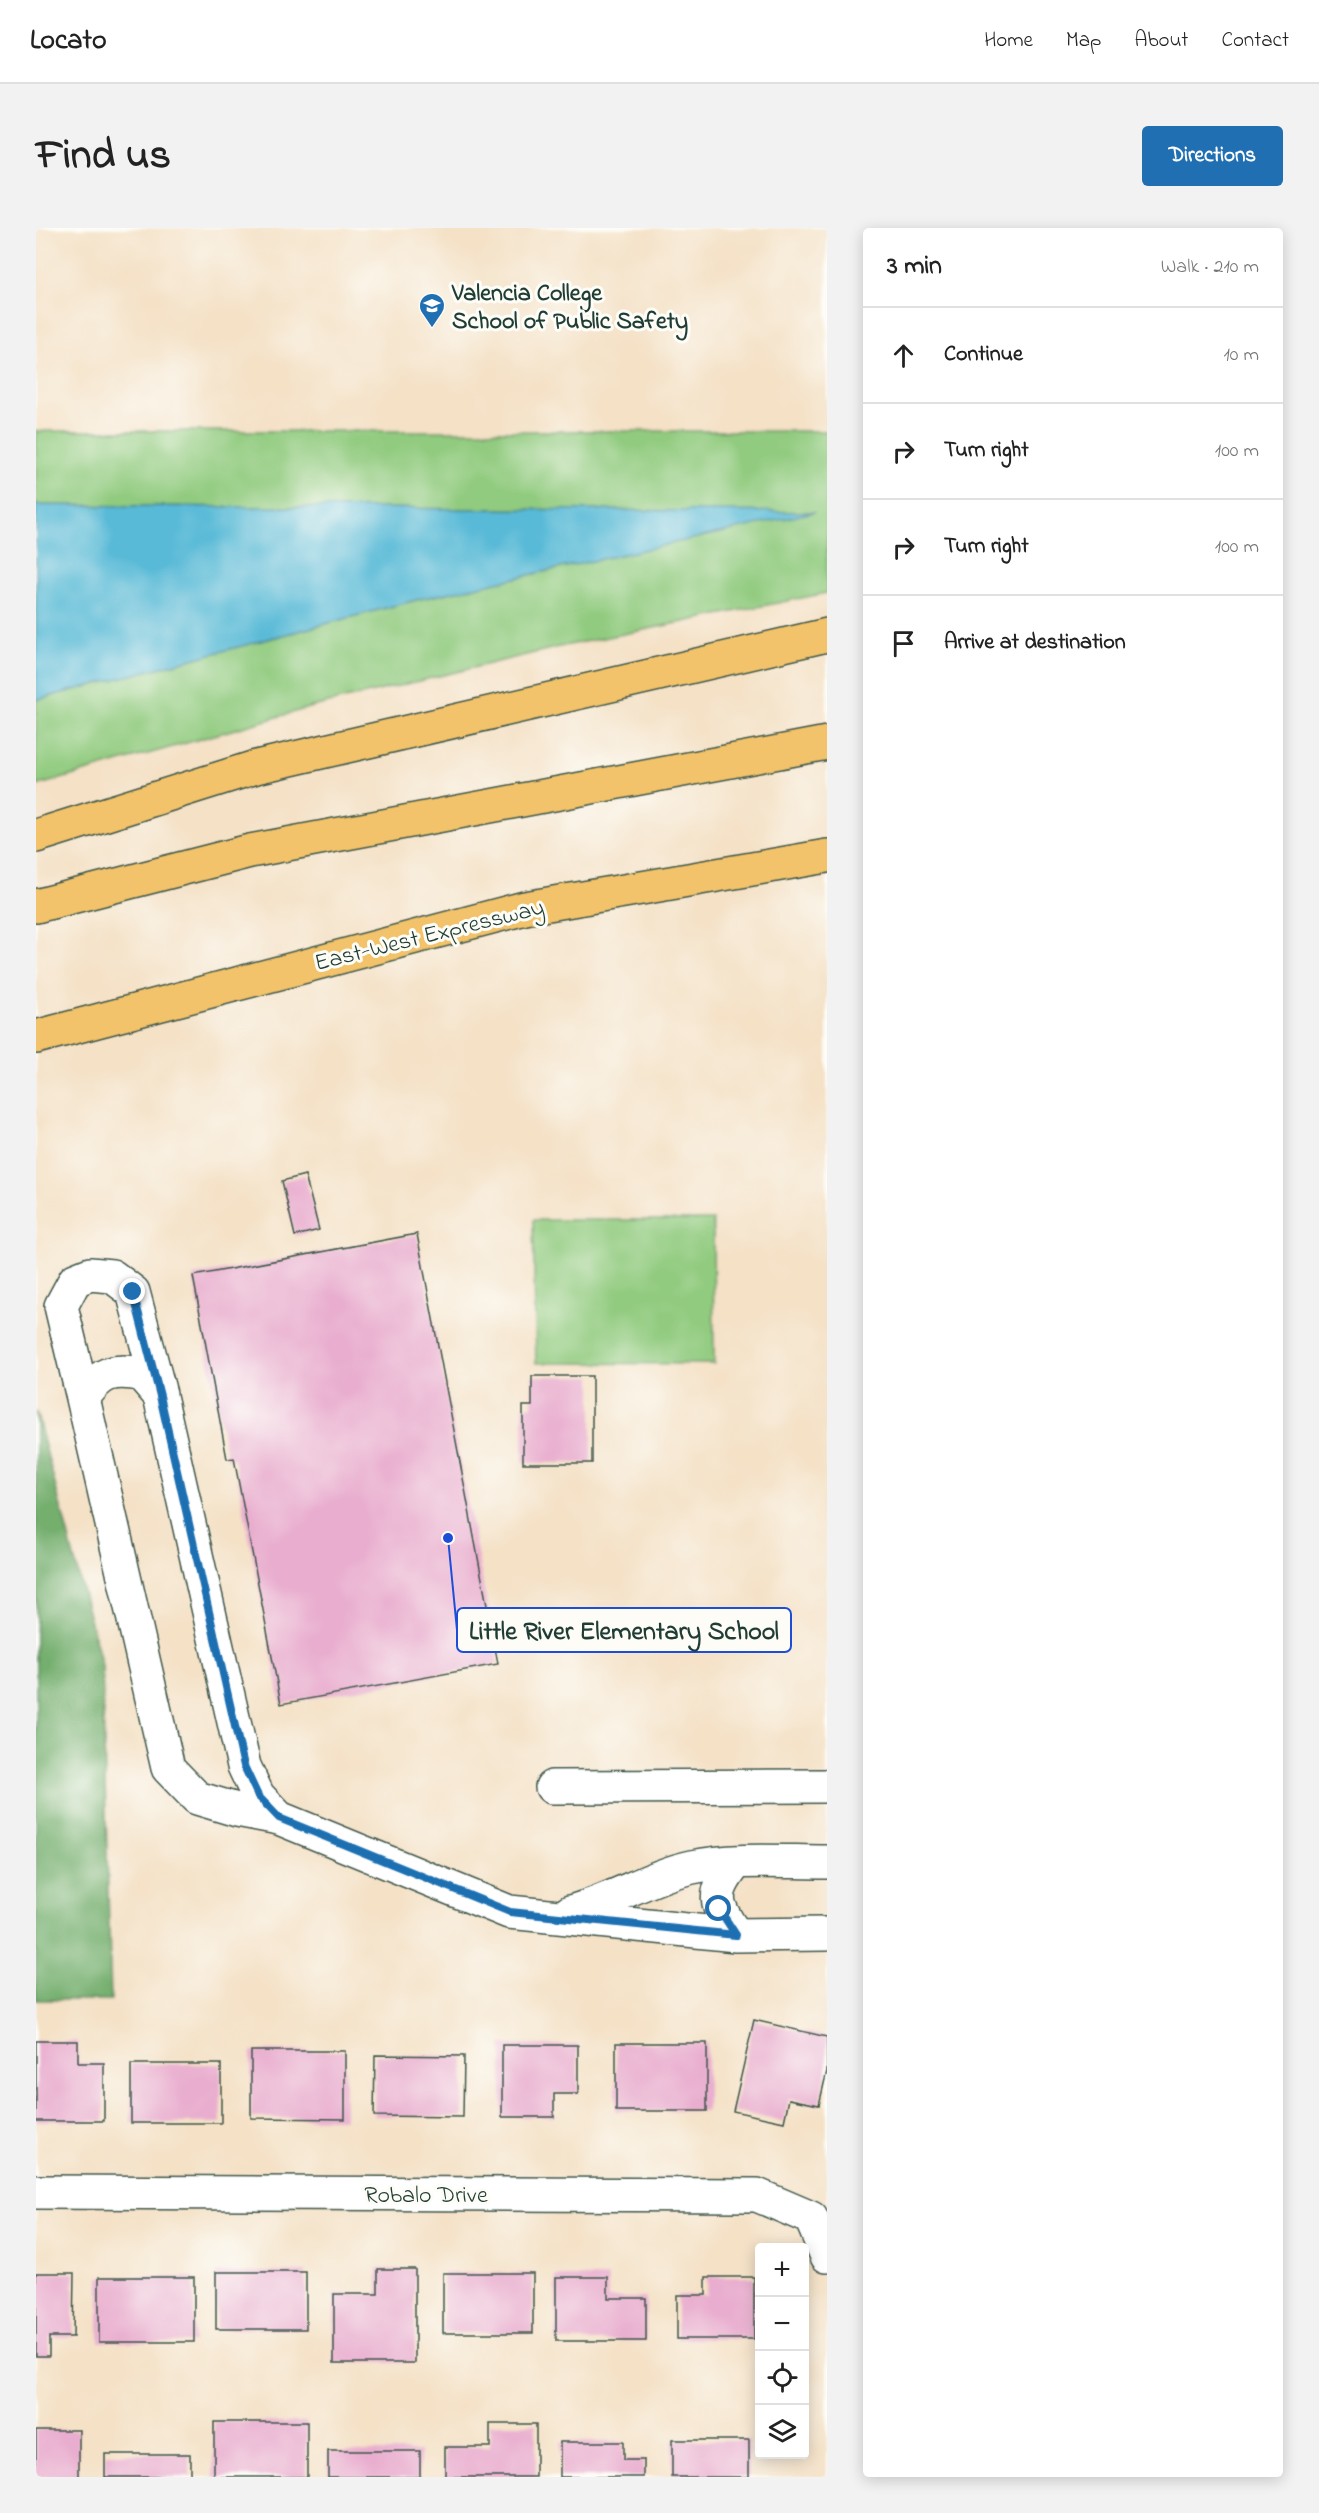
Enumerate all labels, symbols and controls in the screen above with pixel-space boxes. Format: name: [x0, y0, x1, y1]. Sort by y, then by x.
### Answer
text: Locato: [30, 21, 106, 62]
text: Home: [984, 26, 1033, 56]
text: Map: [1066, 26, 1101, 56]
text: About: [1134, 26, 1188, 56]
text: Contact: [1221, 26, 1289, 56]
text: Find us: [36, 126, 171, 187]
button: Directions: [1142, 126, 1283, 186]
text: 3 min: [887, 248, 942, 286]
text: Walk · 210 m: [1161, 253, 1259, 282]
place label: Valencia College School of Public Safety: [451, 277, 688, 341]
school or university icon: Valencia College School of Public Safety: [417, 291, 447, 329]
icon: ahead: [887, 339, 920, 372]
text: Continue: [944, 339, 1023, 371]
text: 10 m: [1223, 341, 1259, 370]
icon: right: [887, 435, 920, 468]
text: Turn right: [944, 435, 1029, 467]
text: 100 m: [1215, 437, 1259, 466]
icon: right: [887, 531, 920, 564]
text: Turn right: [944, 531, 1029, 563]
text: 100 m: [1215, 533, 1259, 562]
icon: arrive: [887, 627, 920, 660]
text: Arrive at destination: [944, 627, 1126, 659]
street label: East-West Expressway: [311, 891, 548, 983]
route end: [119, 1278, 145, 1304]
callout: Little River Elementary School: [457, 1608, 791, 1652]
text: Little River Elementary School: [469, 1614, 779, 1652]
route start: [705, 1895, 731, 1921]
street label: Robalo Drive: [364, 2179, 488, 2214]
map controls: [755, 2243, 809, 2459]
button: +: [755, 2243, 809, 2297]
button: −: [755, 2297, 809, 2351]
button: locate: [755, 2351, 809, 2405]
button: layers: [755, 2405, 809, 2459]

